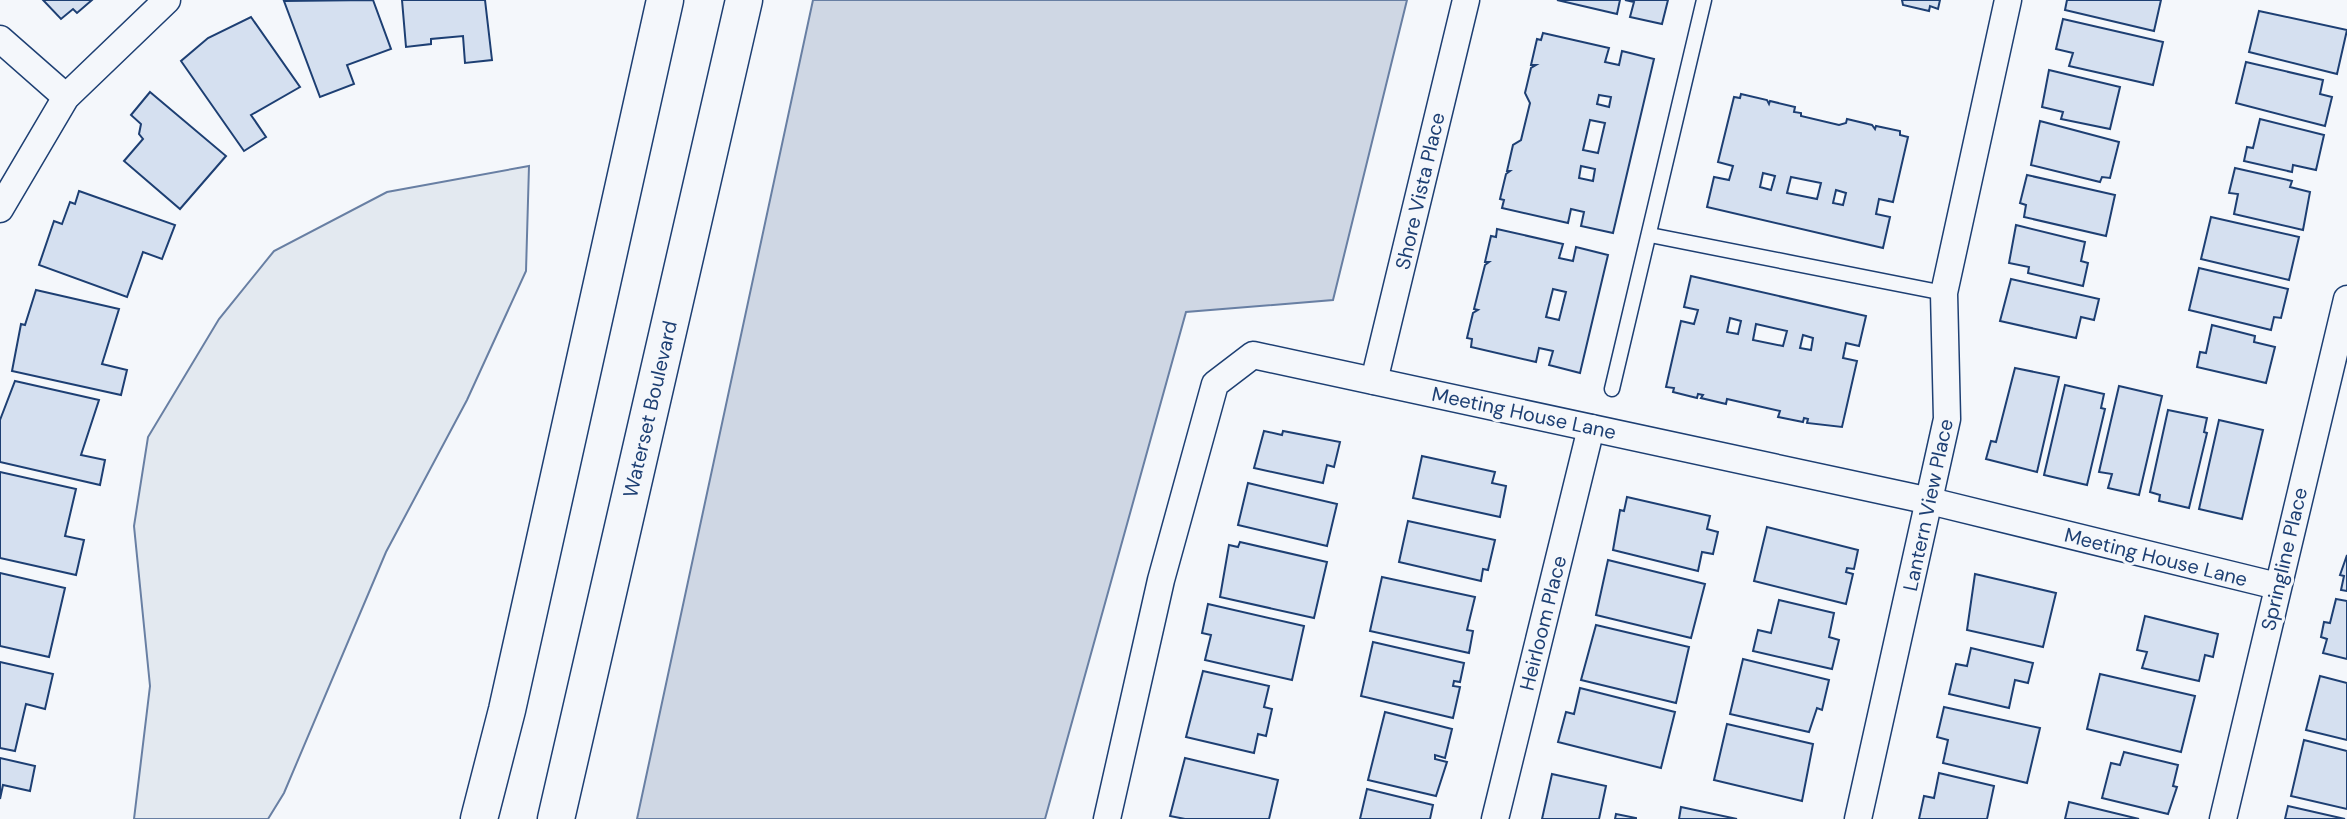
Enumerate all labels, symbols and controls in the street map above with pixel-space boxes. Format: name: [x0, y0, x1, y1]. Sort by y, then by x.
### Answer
street label: Shore Vista Place: [1389, 110, 1451, 272]
street label: Waterset Boulevard: [617, 318, 683, 500]
street label: Meeting House Lane: [1429, 381, 1619, 445]
street label: Lantern View Place: [1897, 416, 1959, 594]
street label: Springline Place: [2255, 485, 2313, 633]
street label: Meeting House Lane: [2062, 522, 2250, 592]
street label: Heirloom Place: [1514, 553, 1572, 693]

